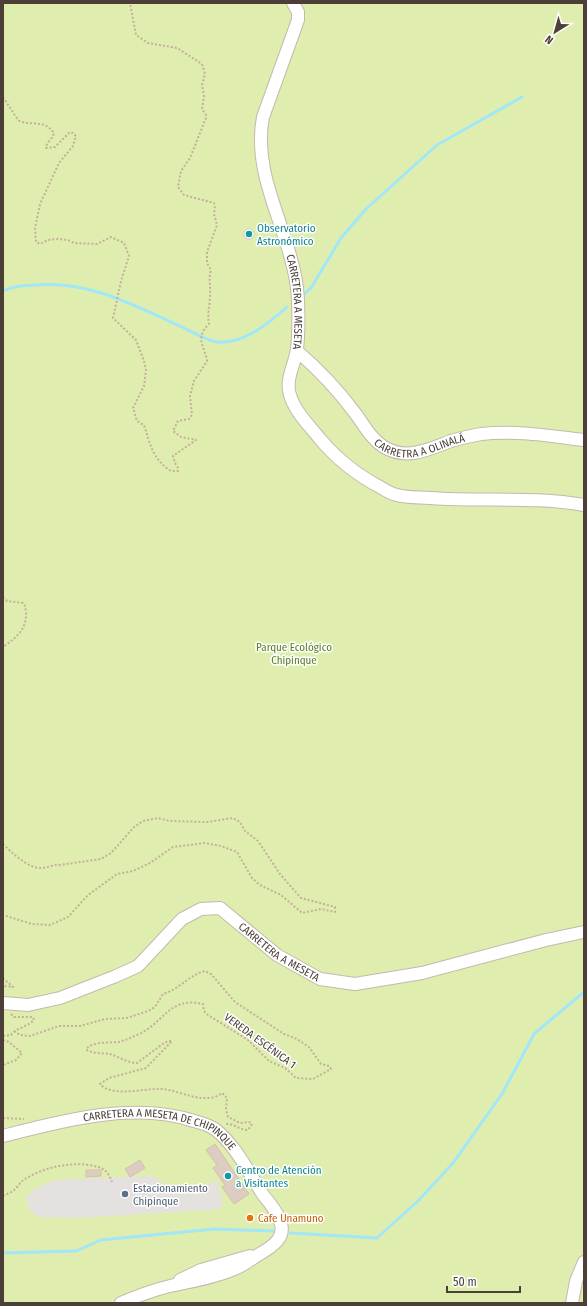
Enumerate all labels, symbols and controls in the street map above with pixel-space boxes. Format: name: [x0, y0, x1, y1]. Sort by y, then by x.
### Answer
north arrow: [535, 12, 575, 52]
text: N: [543, 32, 556, 47]
place label: Observatorio Astronómico: [257, 222, 316, 248]
marker: Observatorio Astronómico: [244, 229, 254, 239]
street label: CARRETERA A MESETA: [284, 253, 305, 350]
street label: CARRETRA A OLINALÁ: [372, 430, 466, 460]
park label: Parque Ecológico Chipinque: [256, 641, 332, 667]
street label: CARRETERA A MESETA: [236, 920, 322, 984]
street label: VEREDA ESCÉNICA 1: [222, 1010, 299, 1071]
street label: CARRETERA A MESETA DE CHIPINQUE: [82, 1106, 239, 1152]
place label: Centro de Atención a Visitantes: [236, 1164, 322, 1190]
marker: Centro de Atención a Visitantes: [223, 1171, 233, 1181]
place label: Estacionamiento Chipinque: [133, 1182, 208, 1208]
marker: Estacionamiento Chipinque: [120, 1189, 130, 1199]
place label: Cafe Unamuno: [258, 1212, 324, 1225]
marker: Cafe Unamuno: [245, 1213, 255, 1223]
scale bar: [447, 1268, 520, 1294]
text: 50 m: [453, 1275, 477, 1289]

